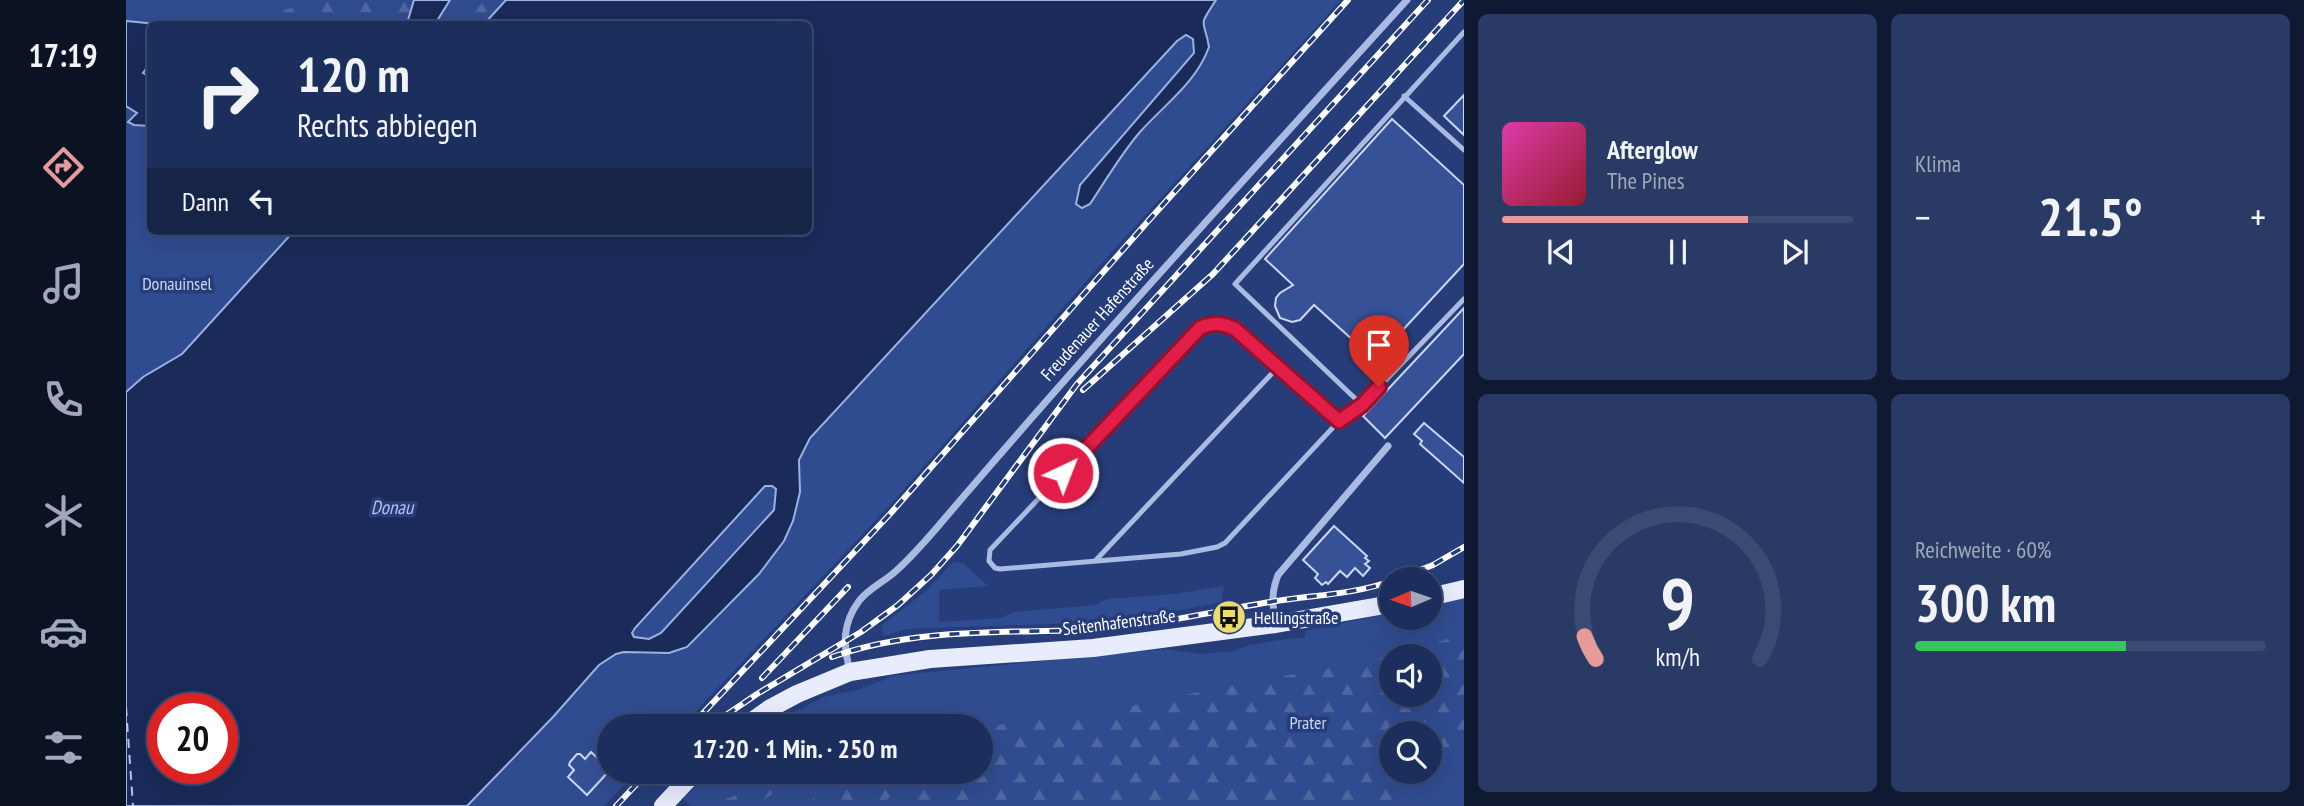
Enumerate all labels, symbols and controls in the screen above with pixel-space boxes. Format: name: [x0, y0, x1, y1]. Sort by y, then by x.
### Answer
text: 17:19: [28, 34, 98, 76]
text: 120 m: [297, 42, 410, 106]
icon: right: [182, 49, 273, 140]
text: Rechts abbiegen: [297, 104, 478, 146]
text: Afterglow: [1607, 133, 1698, 166]
icon: directions: [39, 143, 88, 192]
text: Klima: [1915, 149, 1961, 178]
text: The Pines: [1607, 166, 1685, 195]
icon: left: [243, 182, 281, 220]
text: 21.5°: [2038, 183, 2143, 250]
text: Dann: [182, 185, 229, 218]
text: −: [1915, 192, 1931, 241]
text: +: [2250, 192, 2266, 241]
icon: previous: [1542, 233, 1580, 271]
icon: pause: [1659, 233, 1697, 271]
icon: next: [1776, 233, 1814, 271]
street label: Freudenauer Hafenstraße: [1036, 253, 1158, 385]
icon: music: [39, 259, 88, 308]
park label: Donauinsel: [142, 272, 213, 295]
pin: [1349, 315, 1409, 387]
icon: arrive: [1360, 326, 1398, 364]
icon: phone: [39, 375, 88, 424]
position arrow: [1026, 436, 1100, 510]
icon: climate: [39, 491, 88, 540]
water label: Donau: [371, 495, 415, 519]
text: Reichweite · 60%: [1915, 535, 2051, 564]
text: 9: [1660, 555, 1695, 649]
north arrow: [1379, 567, 1442, 630]
map controls: [1379, 567, 1442, 784]
text: 300 km: [1915, 569, 2056, 636]
bus stop icon: Hellingstraße: [1210, 598, 1248, 636]
street label: Seitenhafenstraße: [1061, 604, 1177, 640]
place label: Hellingstraße: [1254, 606, 1338, 629]
icon: car: [39, 607, 88, 656]
text: km/h: [1655, 641, 1700, 673]
button: sound: [1379, 644, 1442, 707]
speed limit sign: 20: [147, 693, 238, 784]
park label: Prater: [1290, 711, 1327, 734]
button: search: [1379, 721, 1442, 784]
icon: filters: [39, 723, 88, 772]
text: 17:20 · 1 Min. · 250 m: [693, 732, 897, 765]

